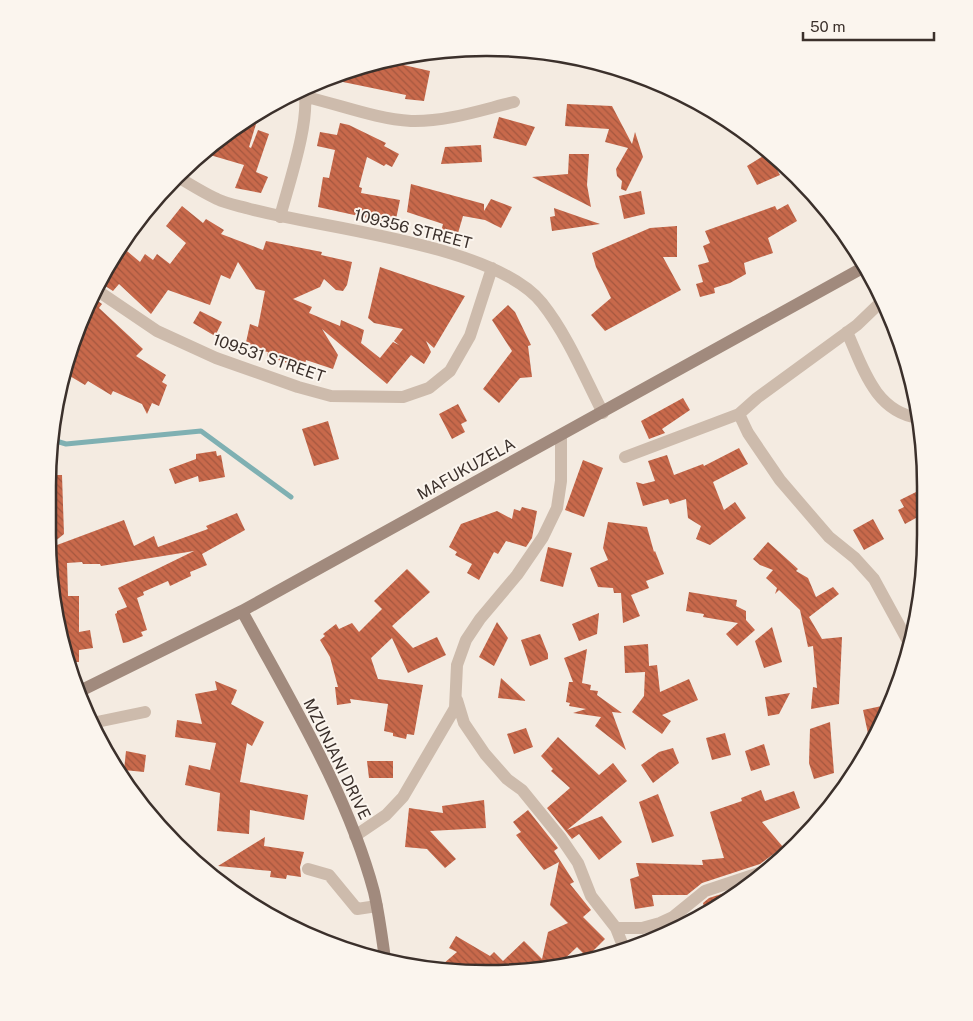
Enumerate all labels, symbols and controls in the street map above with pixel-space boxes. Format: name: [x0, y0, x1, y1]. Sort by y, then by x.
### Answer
scale bar: [803, 10, 934, 42]
text: 50 m: [810, 18, 845, 35]
street label: 109356 STREET: [352, 205, 474, 253]
street label: 109531 STREET: [210, 330, 328, 386]
street label: MAFUKUZELA: [414, 434, 518, 504]
street label: MZUNJANI DRIVE: [299, 695, 375, 823]

